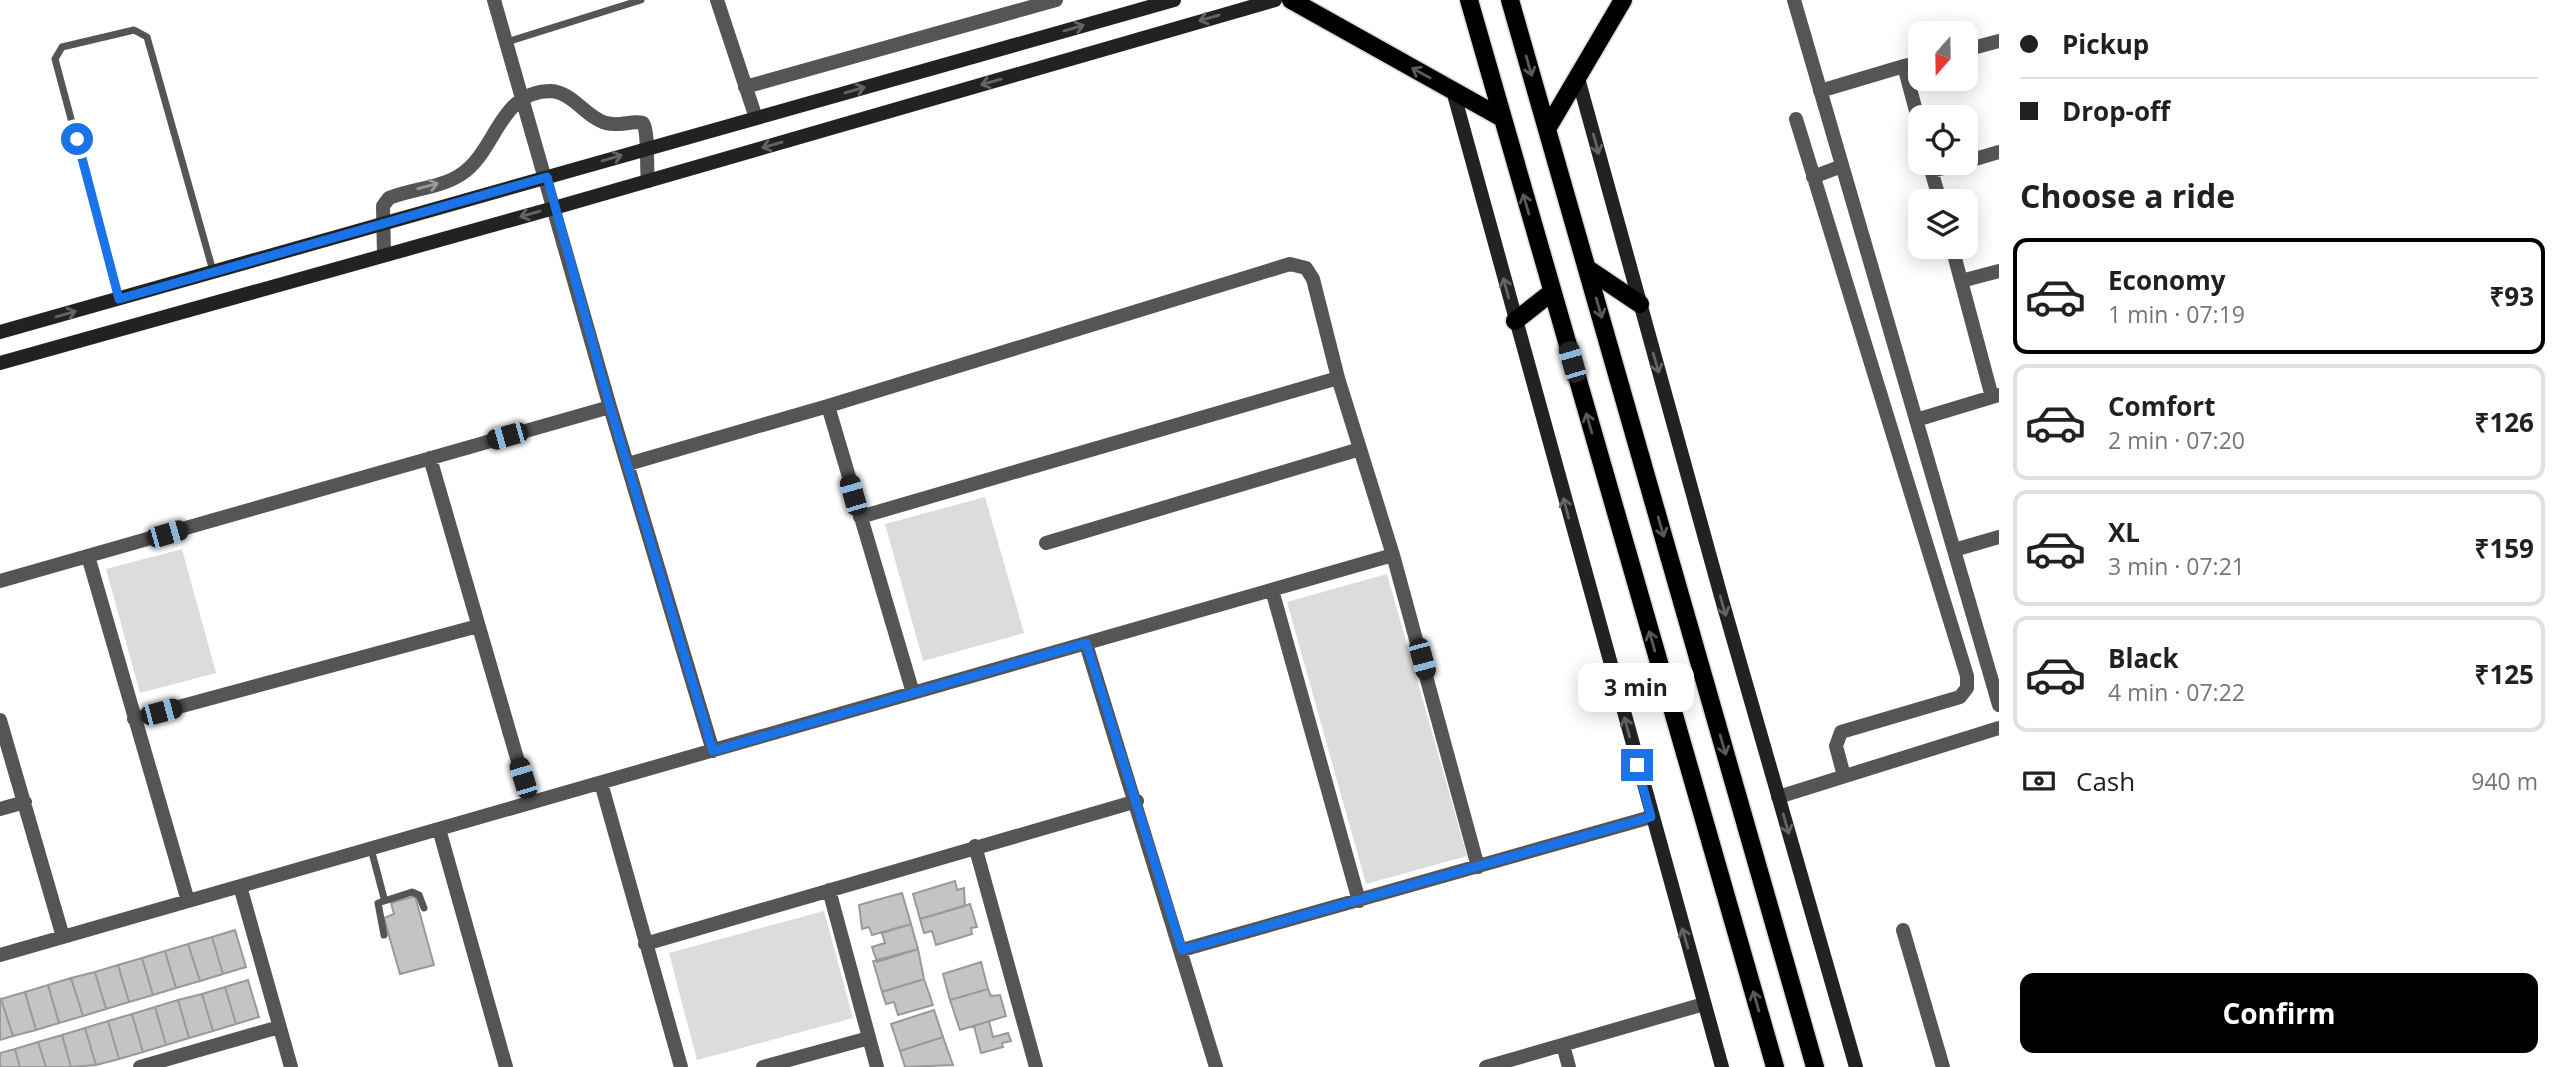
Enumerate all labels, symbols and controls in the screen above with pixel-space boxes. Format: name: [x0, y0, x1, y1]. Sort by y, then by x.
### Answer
one-way arrow: [1199, 13, 1221, 26]
one-way arrow: [1062, 21, 1085, 34]
north arrow: [1908, 21, 1978, 91]
map controls: [1908, 21, 1978, 259]
text: Pickup: [2062, 26, 2149, 62]
one-way arrow: [1523, 54, 1536, 76]
one-way arrow: [1411, 66, 1432, 79]
one-way arrow: [980, 76, 1002, 89]
one-way arrow: [843, 83, 866, 96]
text: Drop-off: [2062, 93, 2170, 129]
button: locate: [1908, 105, 1978, 175]
route start: [61, 123, 93, 155]
one-way arrow: [1590, 132, 1603, 154]
one-way arrow: [762, 139, 784, 152]
one-way arrow: [601, 151, 623, 164]
text: Choose a ride: [2020, 174, 2235, 217]
one-way arrow: [416, 179, 438, 192]
button: layers: [1908, 189, 1978, 259]
one-way arrow: [1519, 193, 1532, 215]
one-way arrow: [519, 209, 541, 222]
text: Economy: [2108, 262, 2226, 298]
icon: car: [2024, 265, 2087, 328]
one-way arrow: [1499, 278, 1512, 300]
text: ₹93: [2489, 278, 2534, 314]
one-way arrow: [1593, 296, 1606, 318]
text: 1 min · 07:19: [2108, 298, 2245, 330]
one-way arrow: [54, 306, 76, 319]
car: [1557, 339, 1588, 385]
one-way arrow: [1650, 351, 1663, 374]
text: Comfort: [2108, 388, 2215, 424]
icon: car: [2024, 391, 2087, 454]
text: ₹126: [2475, 404, 2534, 440]
one-way arrow: [1582, 412, 1595, 434]
car: [484, 420, 531, 452]
text: 2 min · 07:20: [2108, 424, 2245, 456]
car: [838, 472, 869, 518]
one-way arrow: [1559, 497, 1572, 519]
text: XL: [2108, 514, 2140, 550]
one-way arrow: [1655, 515, 1668, 537]
icon: car: [2024, 517, 2087, 580]
car: [144, 518, 191, 550]
text: ₹159: [2475, 530, 2534, 566]
text: 3 min · 07:21: [2108, 550, 2245, 582]
one-way arrow: [1718, 595, 1731, 617]
one-way arrow: [1645, 631, 1658, 653]
car: [1407, 636, 1438, 682]
text: Black: [2108, 640, 2179, 676]
icon: car: [2024, 643, 2087, 706]
text: ₹125: [2475, 656, 2534, 692]
callout: 3 min: [1579, 664, 1695, 712]
text: 3 min: [1604, 671, 1668, 703]
text: 4 min · 07:22: [2108, 676, 2245, 708]
car: [138, 696, 185, 728]
one-way arrow: [1619, 716, 1632, 738]
one-way arrow: [1717, 734, 1730, 756]
route end: [1621, 749, 1653, 781]
car: [507, 755, 540, 801]
icon: cash: [2020, 762, 2058, 800]
text: Cash: [2076, 763, 2135, 799]
text: 940 m: [2471, 765, 2538, 797]
one-way arrow: [1780, 813, 1793, 835]
one-way arrow: [1678, 927, 1691, 949]
button: Confirm: [2020, 973, 2538, 1053]
one-way arrow: [1749, 990, 1762, 1013]

